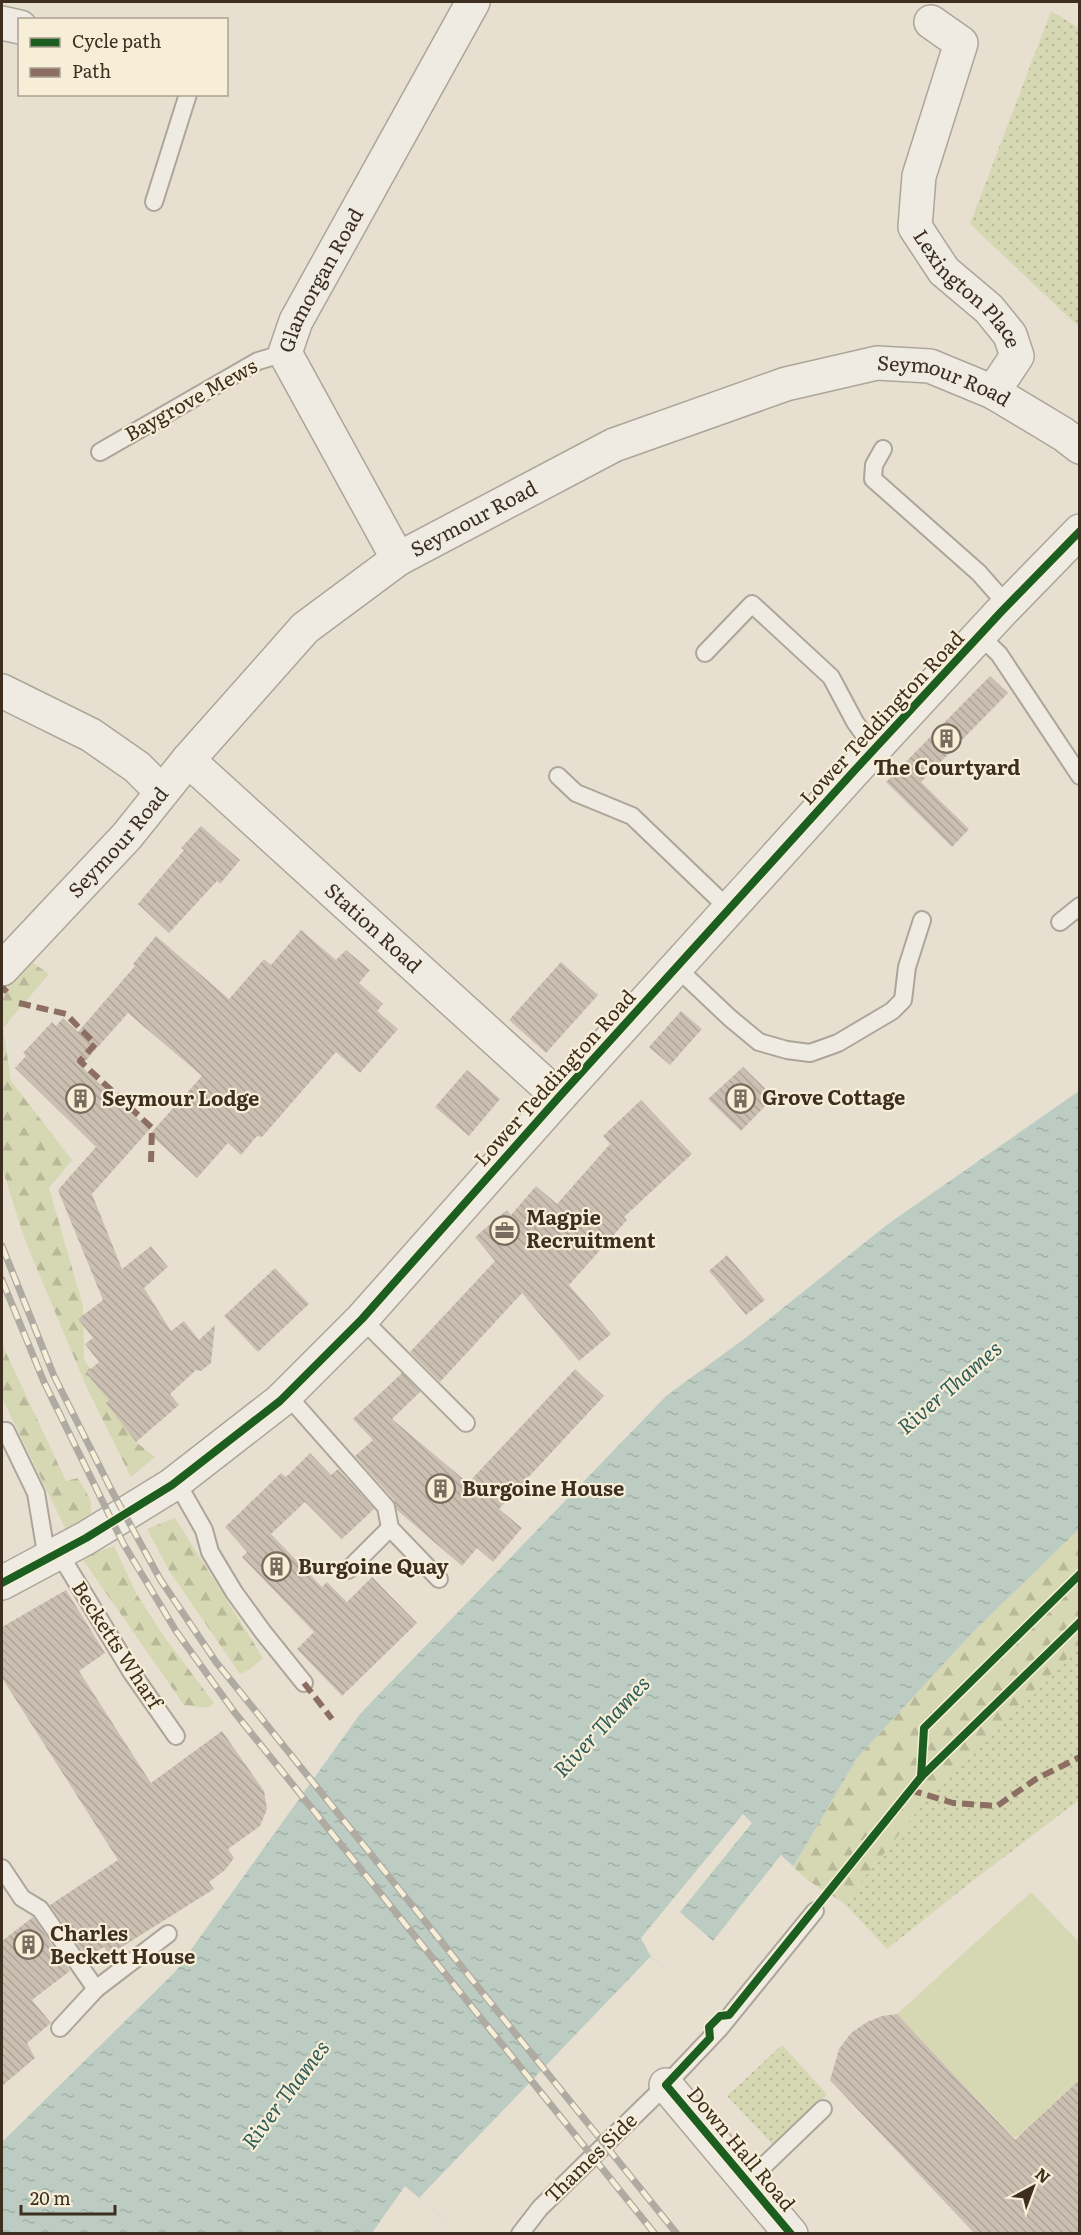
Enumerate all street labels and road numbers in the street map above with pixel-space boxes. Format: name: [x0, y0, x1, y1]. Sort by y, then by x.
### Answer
street label: Glamorgan Road: [269, 202, 369, 356]
street label: Lexington Place: [907, 222, 1030, 351]
street label: Seymour Road: [876, 346, 1017, 412]
street label: Baygrove Mews: [118, 349, 262, 447]
street label: Seymour Road: [404, 471, 542, 563]
street label: Lower Teddington Road: [791, 623, 970, 811]
street label: Seymour Road: [60, 779, 174, 903]
street label: Station Road: [319, 875, 430, 979]
street label: Lower Teddington Road: [466, 981, 641, 1172]
street label: Becketts Wharf: [66, 1574, 173, 1716]
street label: Down Hall Road: [681, 2079, 804, 2217]
street label: Thames Side: [536, 2105, 643, 2209]

